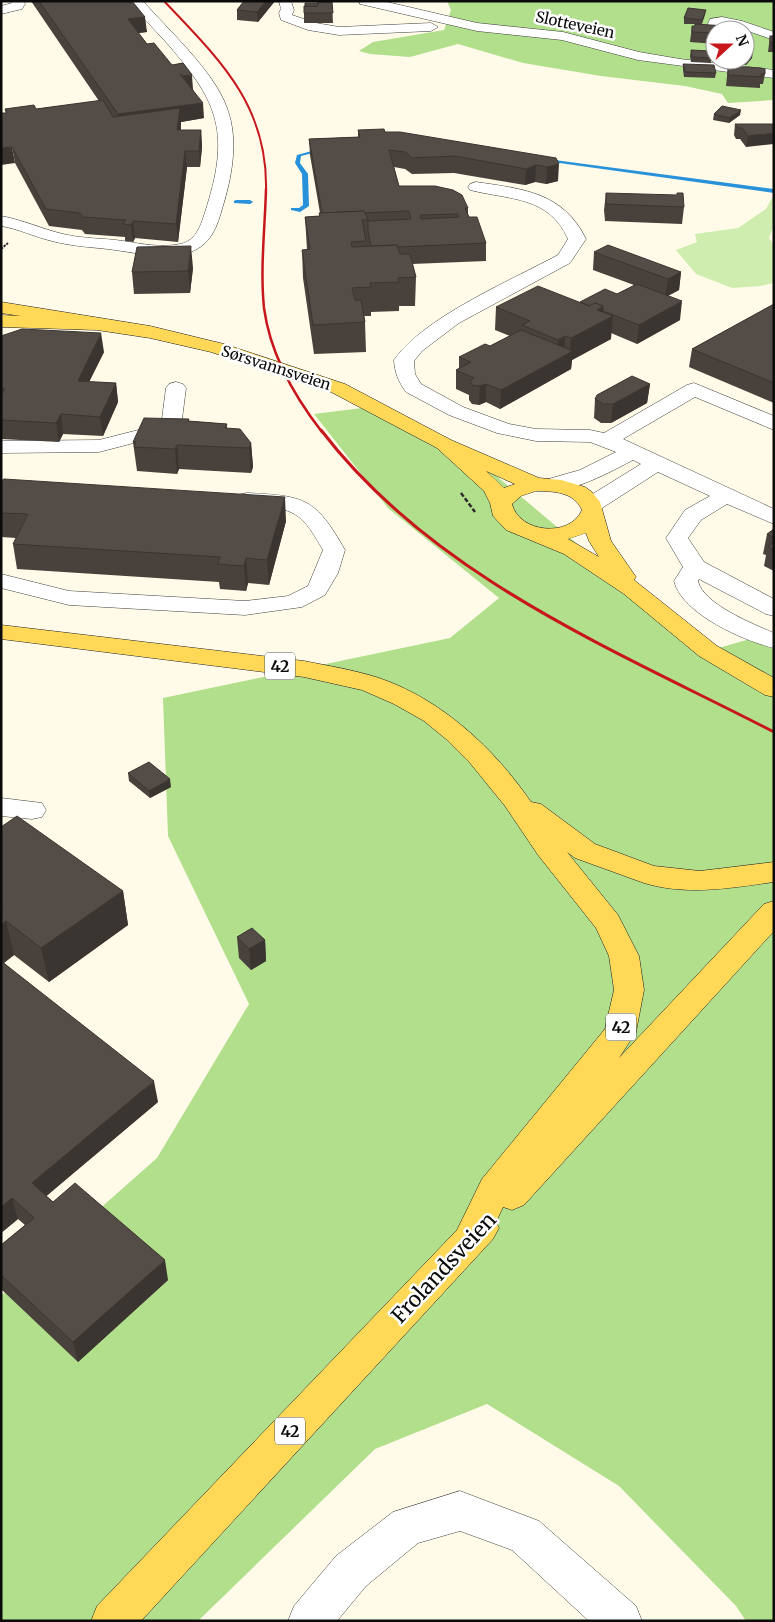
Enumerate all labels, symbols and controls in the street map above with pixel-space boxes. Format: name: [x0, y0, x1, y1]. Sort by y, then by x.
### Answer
street label: Slotteveien: [534, 7, 616, 42]
north arrow: [705, 20, 755, 70]
text: N: [732, 32, 753, 49]
street label: Sørsvannsveien: [219, 341, 333, 394]
road number: 42: [265, 652, 295, 679]
road number: 42: [606, 1014, 636, 1040]
street label: Frolandsveien: [385, 1206, 502, 1329]
road number: 42: [275, 1418, 305, 1444]

